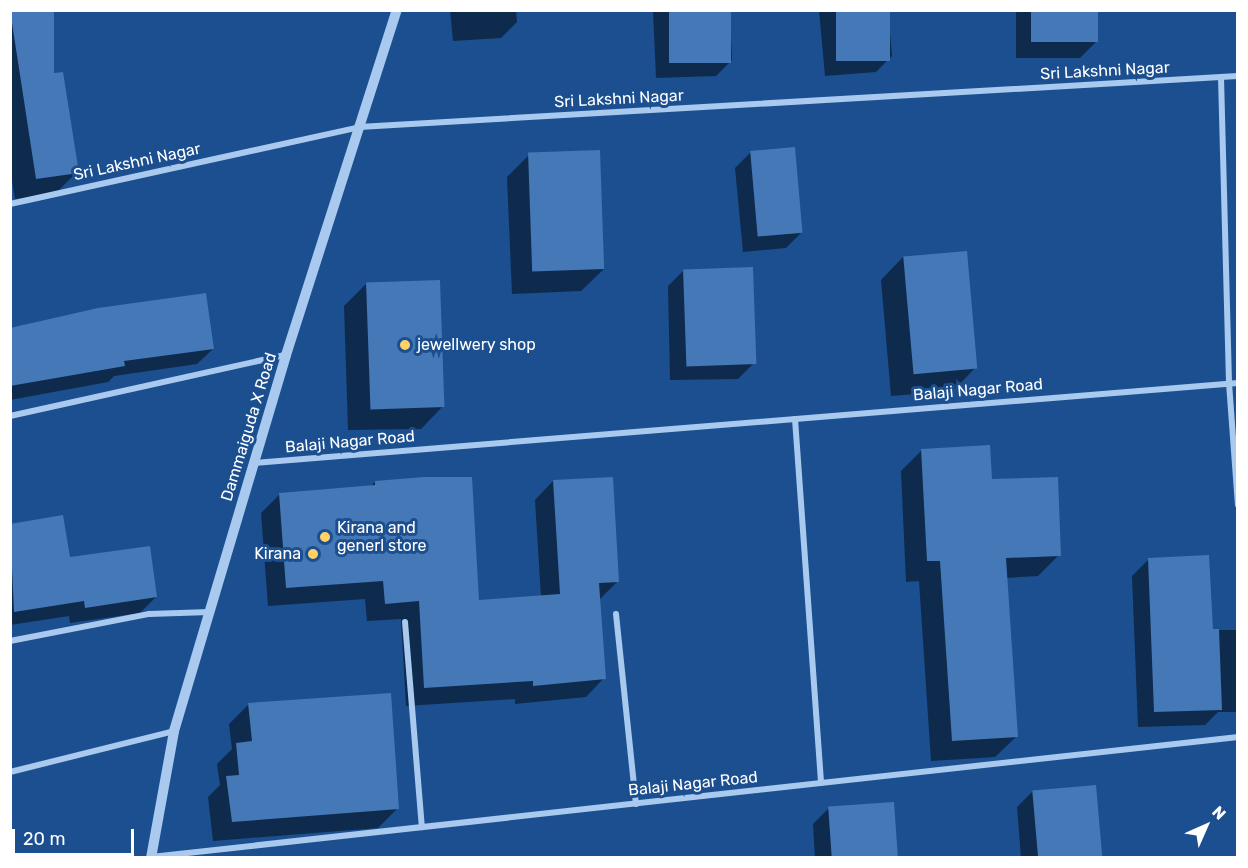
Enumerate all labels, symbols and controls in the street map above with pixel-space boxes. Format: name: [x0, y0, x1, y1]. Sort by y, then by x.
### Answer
street label: Sri Lakshni Nagar: [1040, 58, 1170, 84]
street label: Sri Lakshni Nagar: [554, 86, 684, 112]
street label: Sri Lakshni Nagar: [72, 139, 202, 185]
place label: jewellwery shop: [417, 335, 536, 355]
marker: jewellwery shop: [398, 338, 412, 352]
street label: Dammaiguda X Road: [217, 350, 281, 504]
street label: Balaji Nagar Road: [912, 375, 1044, 405]
street label: Balaji Nagar Road: [284, 427, 416, 457]
place label: Kirana and generl store: [337, 518, 427, 556]
marker: Kirana and generl store: [318, 530, 332, 544]
place label: Kirana: [254, 544, 301, 564]
marker: Kirana: [306, 547, 320, 561]
street label: Balaji Nagar Road: [627, 768, 759, 800]
north arrow: [1176, 796, 1236, 856]
text: N: [1208, 802, 1230, 824]
scale bar: [15, 817, 136, 855]
text: 20 m: [23, 828, 65, 850]

